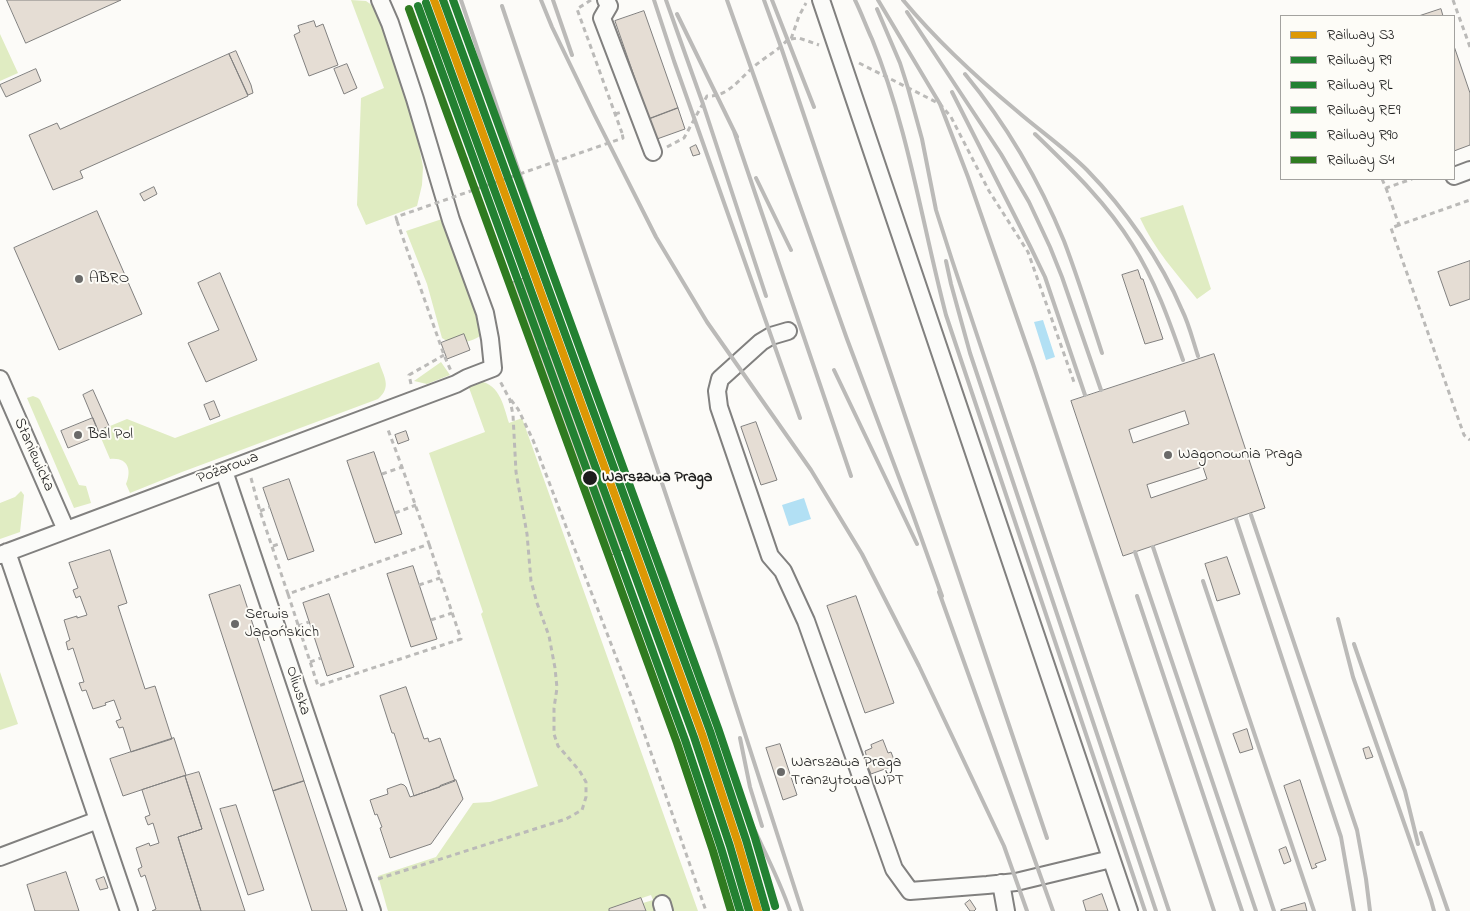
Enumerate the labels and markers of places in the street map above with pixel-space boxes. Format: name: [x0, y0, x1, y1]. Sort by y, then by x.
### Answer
place label: ABRO: [89, 269, 129, 289]
marker: ABRO: [73, 273, 85, 285]
place label: Bal Pol: [88, 425, 133, 445]
marker: Bal Pol: [72, 429, 84, 441]
place label: Wagonownia Praga: [1178, 445, 1302, 465]
marker: Wagonownia Praga: [1162, 449, 1174, 461]
place label: Warszawa Praga: [602, 468, 712, 488]
marker: Warszawa Praga: [581, 469, 599, 487]
place label: Serwis Japońskich: [245, 605, 319, 643]
marker: Serwis Japońskich: [229, 618, 241, 630]
place label: Warszawa Praga Tranzytowa WPT: [791, 753, 904, 791]
marker: Warszawa Praga Tranzytowa WPT: [775, 766, 787, 778]

